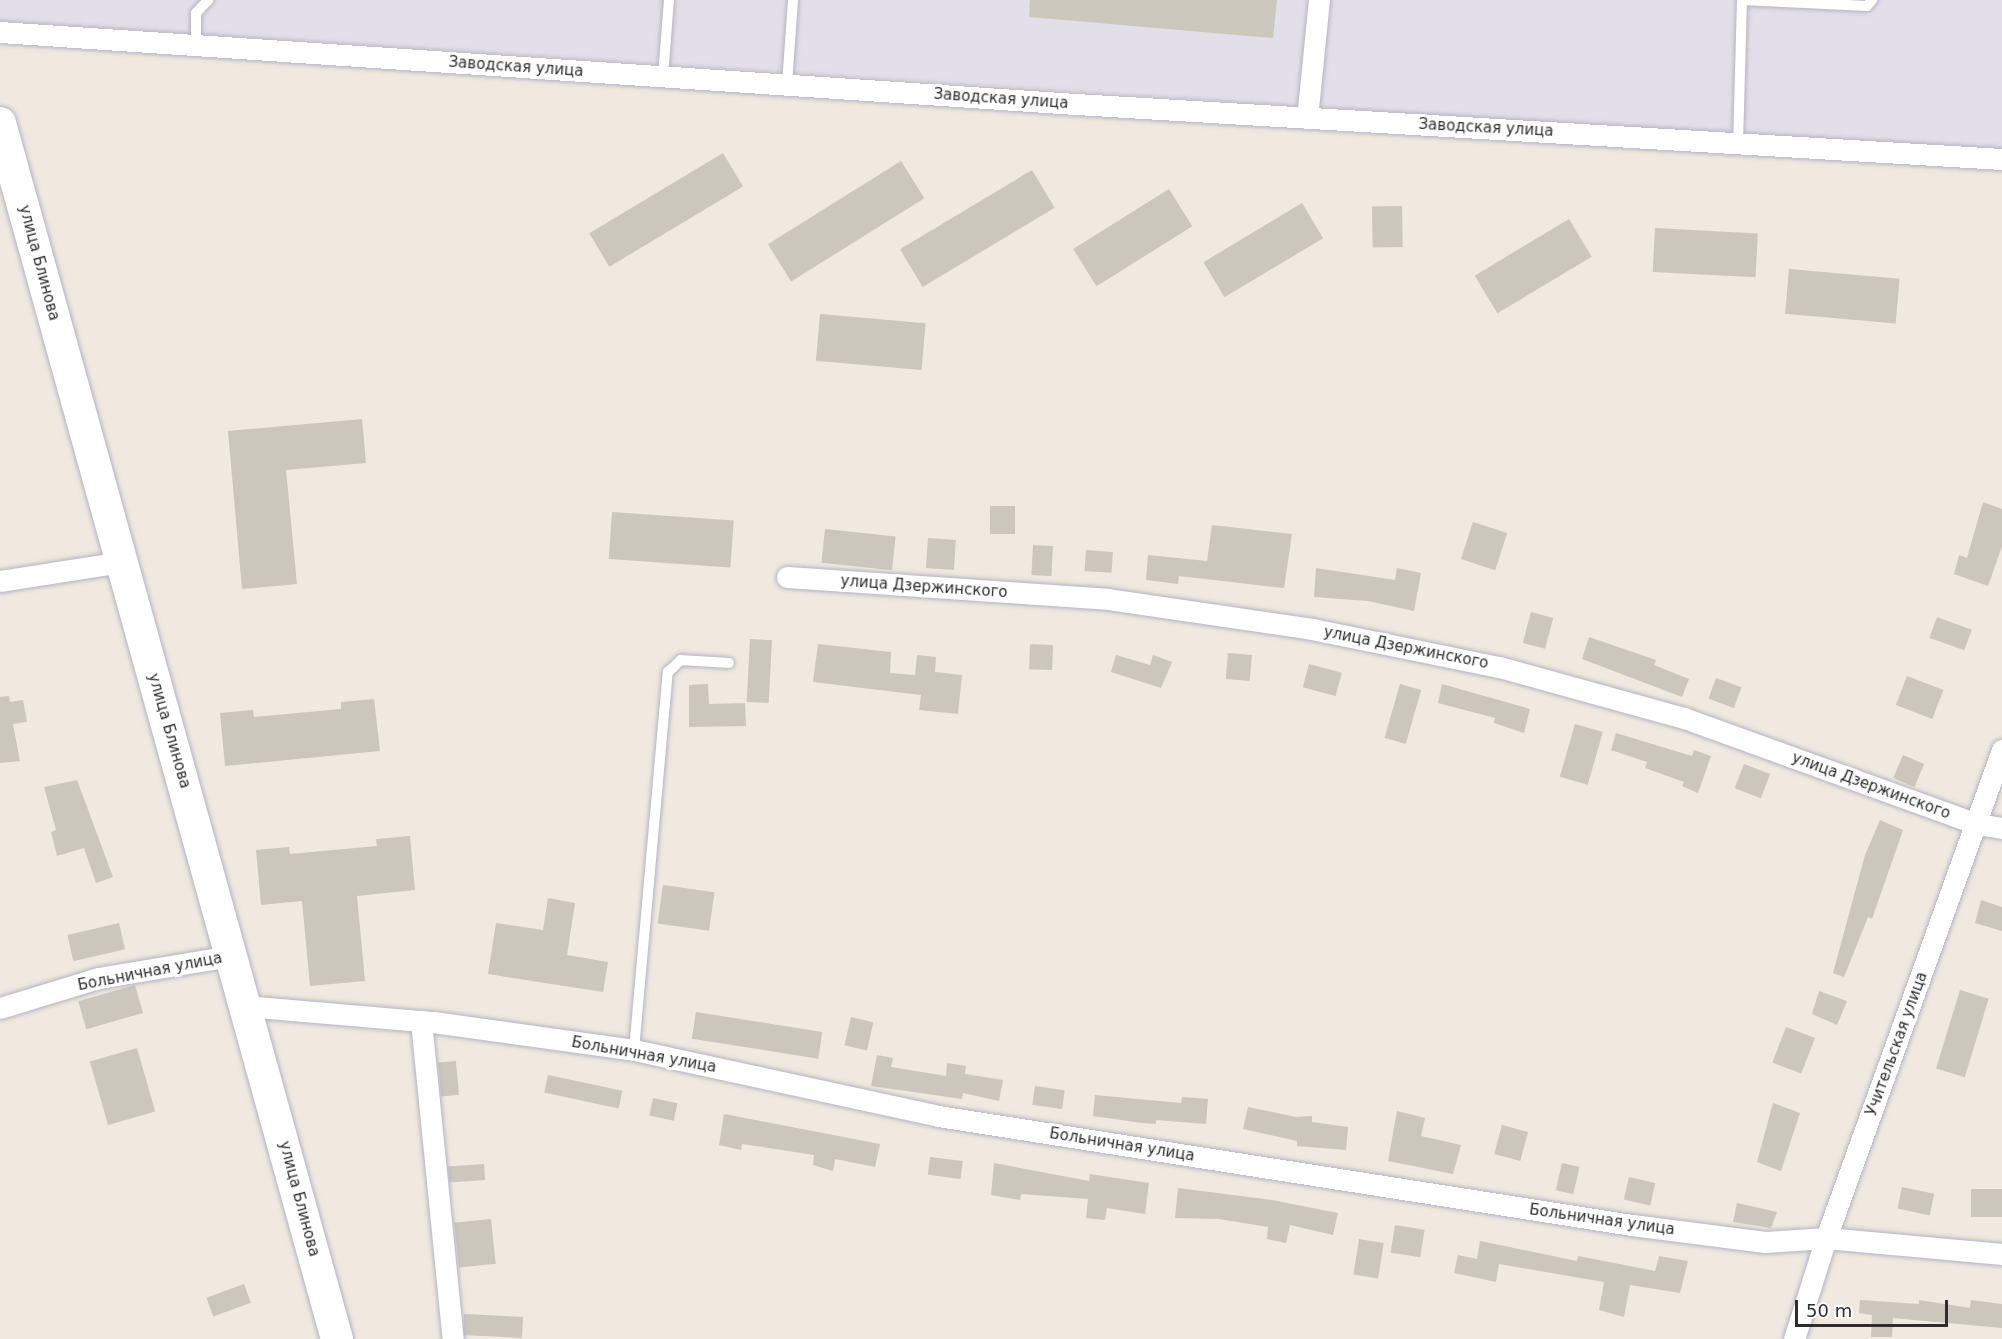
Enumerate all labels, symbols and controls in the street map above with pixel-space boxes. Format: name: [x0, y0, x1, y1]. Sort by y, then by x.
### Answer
street label: Заводская улица: [448, 53, 584, 81]
street label: Заводская улица: [933, 85, 1069, 113]
street label: Заводская улица: [1418, 115, 1554, 141]
street label: улица Блинова: [15, 203, 63, 323]
street label: улица Дзержинского: [840, 572, 1008, 602]
street label: улица Дзержинского: [1322, 623, 1490, 673]
street label: улица Блинова: [144, 671, 194, 791]
street label: улица Дзержинского: [1789, 749, 1953, 823]
street label: Больничная улица: [76, 949, 224, 995]
street label: Учительская улица: [1863, 969, 1931, 1119]
street label: Больничная улица: [570, 1033, 718, 1077]
street label: Больничная улица: [1048, 1125, 1196, 1165]
street label: улица Блинова: [275, 1139, 323, 1259]
street label: Больничная улица: [1528, 1201, 1676, 1239]
scale bar: [1798, 1288, 1951, 1326]
text: 50 m: [1806, 1300, 1852, 1321]

